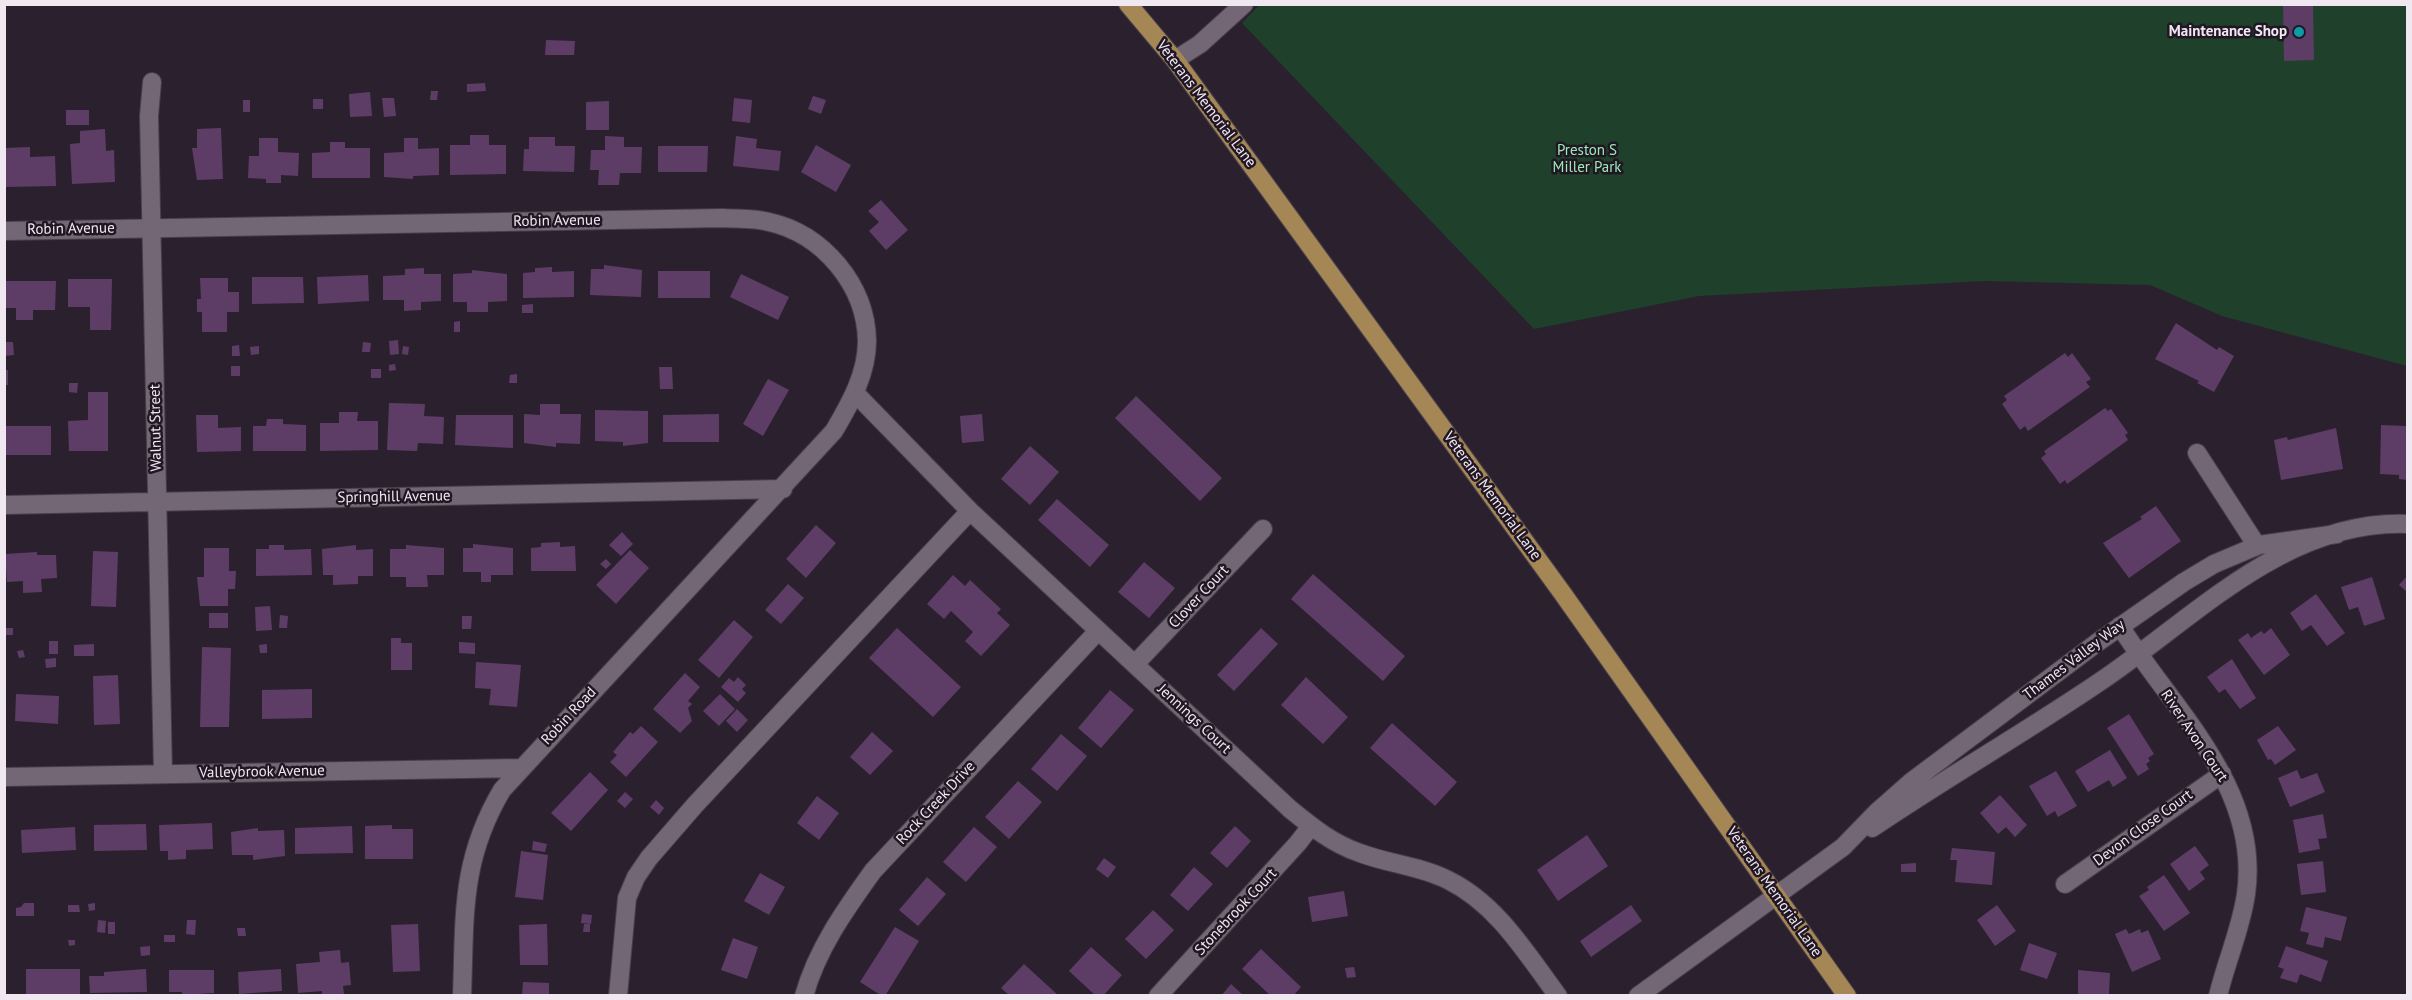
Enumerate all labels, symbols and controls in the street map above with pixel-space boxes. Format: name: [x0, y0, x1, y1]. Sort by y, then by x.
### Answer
place label: Maintenance Shop: [2169, 23, 2287, 41]
marker: Maintenance Shop: [2292, 25, 2306, 39]
street label: Veterans Memorial Lane: [1152, 37, 1260, 171]
park label: Preston S Miller Park: [1553, 142, 1621, 177]
street label: Robin Avenue: [513, 211, 601, 231]
street label: Robin Avenue: [27, 219, 115, 239]
street label: Walnut Street: [146, 384, 166, 472]
street label: Veterans Memorial Lane: [1439, 428, 1545, 564]
street label: Springhill Avenue: [337, 487, 451, 507]
street label: Clover Court: [1165, 562, 1233, 632]
street label: Thames Valley Way: [2020, 616, 2128, 704]
street label: Jennings Court: [1154, 680, 1234, 758]
street label: Robin Road: [538, 683, 600, 749]
street label: River Avon Court: [2157, 687, 2231, 785]
street label: Rock Creek Drive: [893, 758, 979, 848]
street label: Valleybrook Avenue: [199, 762, 325, 782]
street label: Devon Close Court: [2090, 786, 2196, 870]
street label: Veterans Memorial Lane: [1722, 824, 1826, 960]
street label: Stonebrook Court: [1191, 865, 1281, 959]

